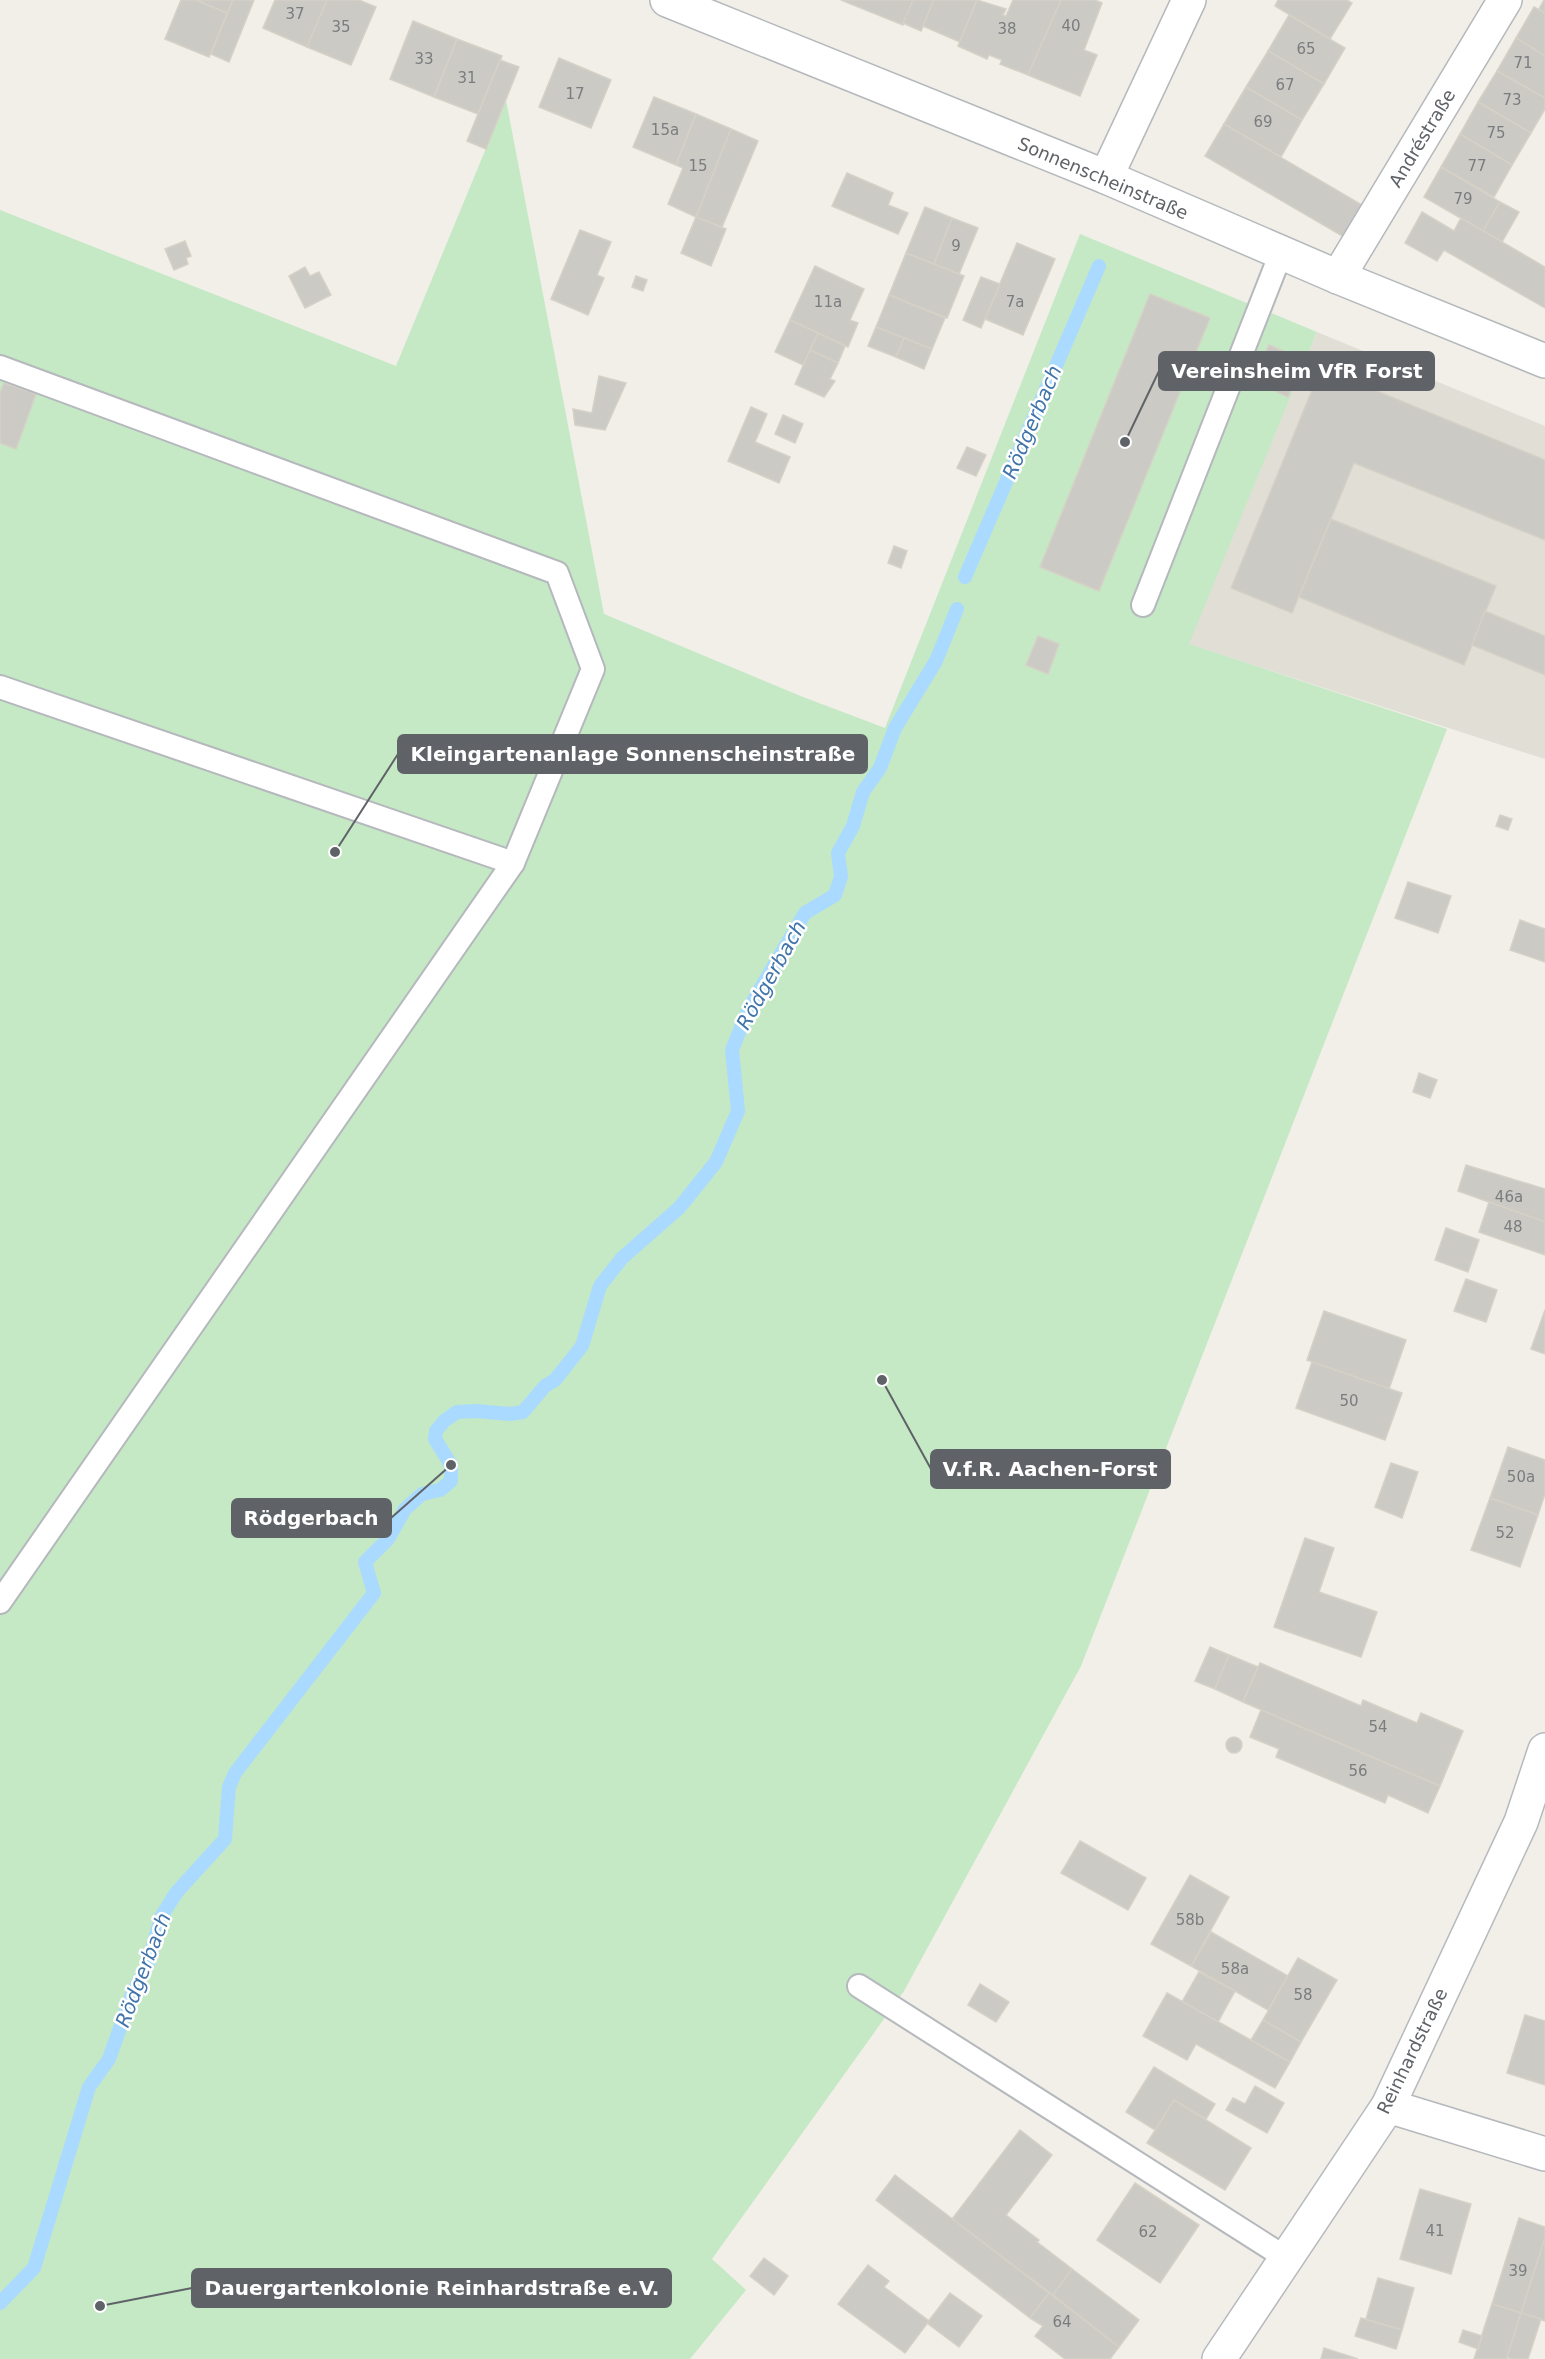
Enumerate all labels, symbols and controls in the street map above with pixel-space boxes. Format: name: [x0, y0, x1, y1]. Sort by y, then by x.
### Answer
house number: 37: [285, 5, 305, 23]
house number: 40: [1061, 17, 1081, 35]
house number: 35: [331, 18, 351, 36]
house number: 38: [997, 20, 1017, 38]
house number: 65: [1296, 40, 1316, 58]
house number: 33: [414, 50, 434, 68]
house number: 71: [1513, 54, 1533, 72]
house number: 31: [457, 69, 477, 87]
house number: 67: [1275, 76, 1295, 94]
house number: 17: [565, 85, 585, 103]
street label: Andréstraße: [1385, 85, 1459, 191]
house number: 73: [1502, 91, 1522, 109]
house number: 69: [1253, 113, 1273, 131]
house number: 15a: [651, 121, 679, 139]
house number: 75: [1486, 124, 1506, 142]
street label: Sonnenscheinstraße: [1015, 133, 1191, 223]
house number: 15: [688, 157, 708, 175]
house number: 77: [1467, 157, 1487, 175]
house number: 79: [1453, 190, 1473, 208]
house number: 9: [951, 237, 961, 255]
house number: 11a: [814, 293, 842, 311]
house number: 7a: [1006, 293, 1024, 311]
callout: Vereinsheim VfR Forst: [1159, 352, 1434, 390]
text: Vereinsheim VfR Forst: [1171, 359, 1423, 383]
water label: Rödgerbach: [997, 362, 1067, 482]
callout: Kleingartenanlage Sonnenscheinstraße: [398, 735, 867, 773]
text: Kleingartenanlage Sonnenscheinstraße: [411, 742, 855, 766]
water label: Rödgerbach: [731, 916, 811, 1034]
house number: 46a: [1495, 1188, 1523, 1206]
house number: 48: [1503, 1218, 1523, 1236]
house number: 50: [1339, 1392, 1359, 1410]
callout: V.f.R. Aachen-Forst: [931, 1450, 1170, 1488]
text: V.f.R. Aachen-Forst: [942, 1457, 1158, 1481]
house number: 50a: [1507, 1468, 1535, 1486]
callout: Rödgerbach: [232, 1499, 391, 1537]
text: Rödgerbach: [243, 1506, 379, 1530]
house number: 52: [1495, 1524, 1515, 1542]
house number: 54: [1368, 1718, 1388, 1736]
house number: 56: [1348, 1762, 1368, 1780]
water label: Rödgerbach: [110, 1909, 176, 2031]
house number: 58b: [1176, 1911, 1204, 1929]
house number: 58a: [1221, 1960, 1249, 1978]
street label: Reinhardstraße: [1372, 1985, 1452, 2117]
house number: 58: [1293, 1986, 1313, 2004]
house number: 41: [1425, 2222, 1445, 2240]
house number: 62: [1138, 2223, 1158, 2241]
house number: 39: [1508, 2262, 1528, 2280]
callout: Dauergartenkolonie Reinhardstraße e.V.: [192, 2269, 671, 2307]
text: Dauergartenkolonie Reinhardstraße e.V.: [205, 2276, 659, 2300]
house number: 64: [1052, 2313, 1072, 2331]

